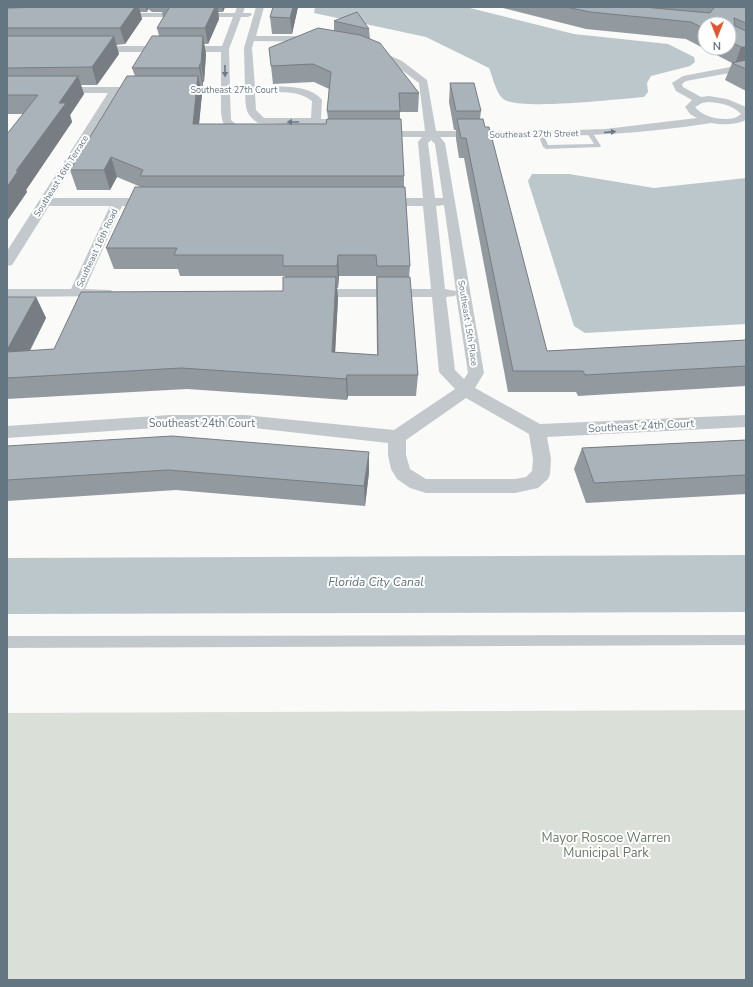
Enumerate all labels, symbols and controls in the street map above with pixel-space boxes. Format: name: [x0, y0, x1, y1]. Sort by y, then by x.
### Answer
north arrow: [697, 16, 737, 56]
text: N: [713, 38, 721, 53]
one-way arrow: [222, 65, 228, 78]
street label: Southeast 27th Court: [191, 84, 278, 96]
one-way arrow: [286, 119, 299, 125]
street label: Southeast 27th Street: [489, 127, 579, 141]
one-way arrow: [604, 128, 616, 135]
street label: Southeast 16th Terrace: [31, 133, 91, 219]
street label: Southeast 16th Road: [73, 207, 121, 289]
street label: Southeast 15th Place: [455, 279, 481, 367]
street label: Southeast 24th Court: [149, 416, 255, 431]
street label: Southeast 24th Court: [588, 416, 695, 436]
water label: Florida City Canal: [328, 574, 424, 590]
park label: Mayor Roscoe Warren Municipal Park: [541, 829, 671, 862]

